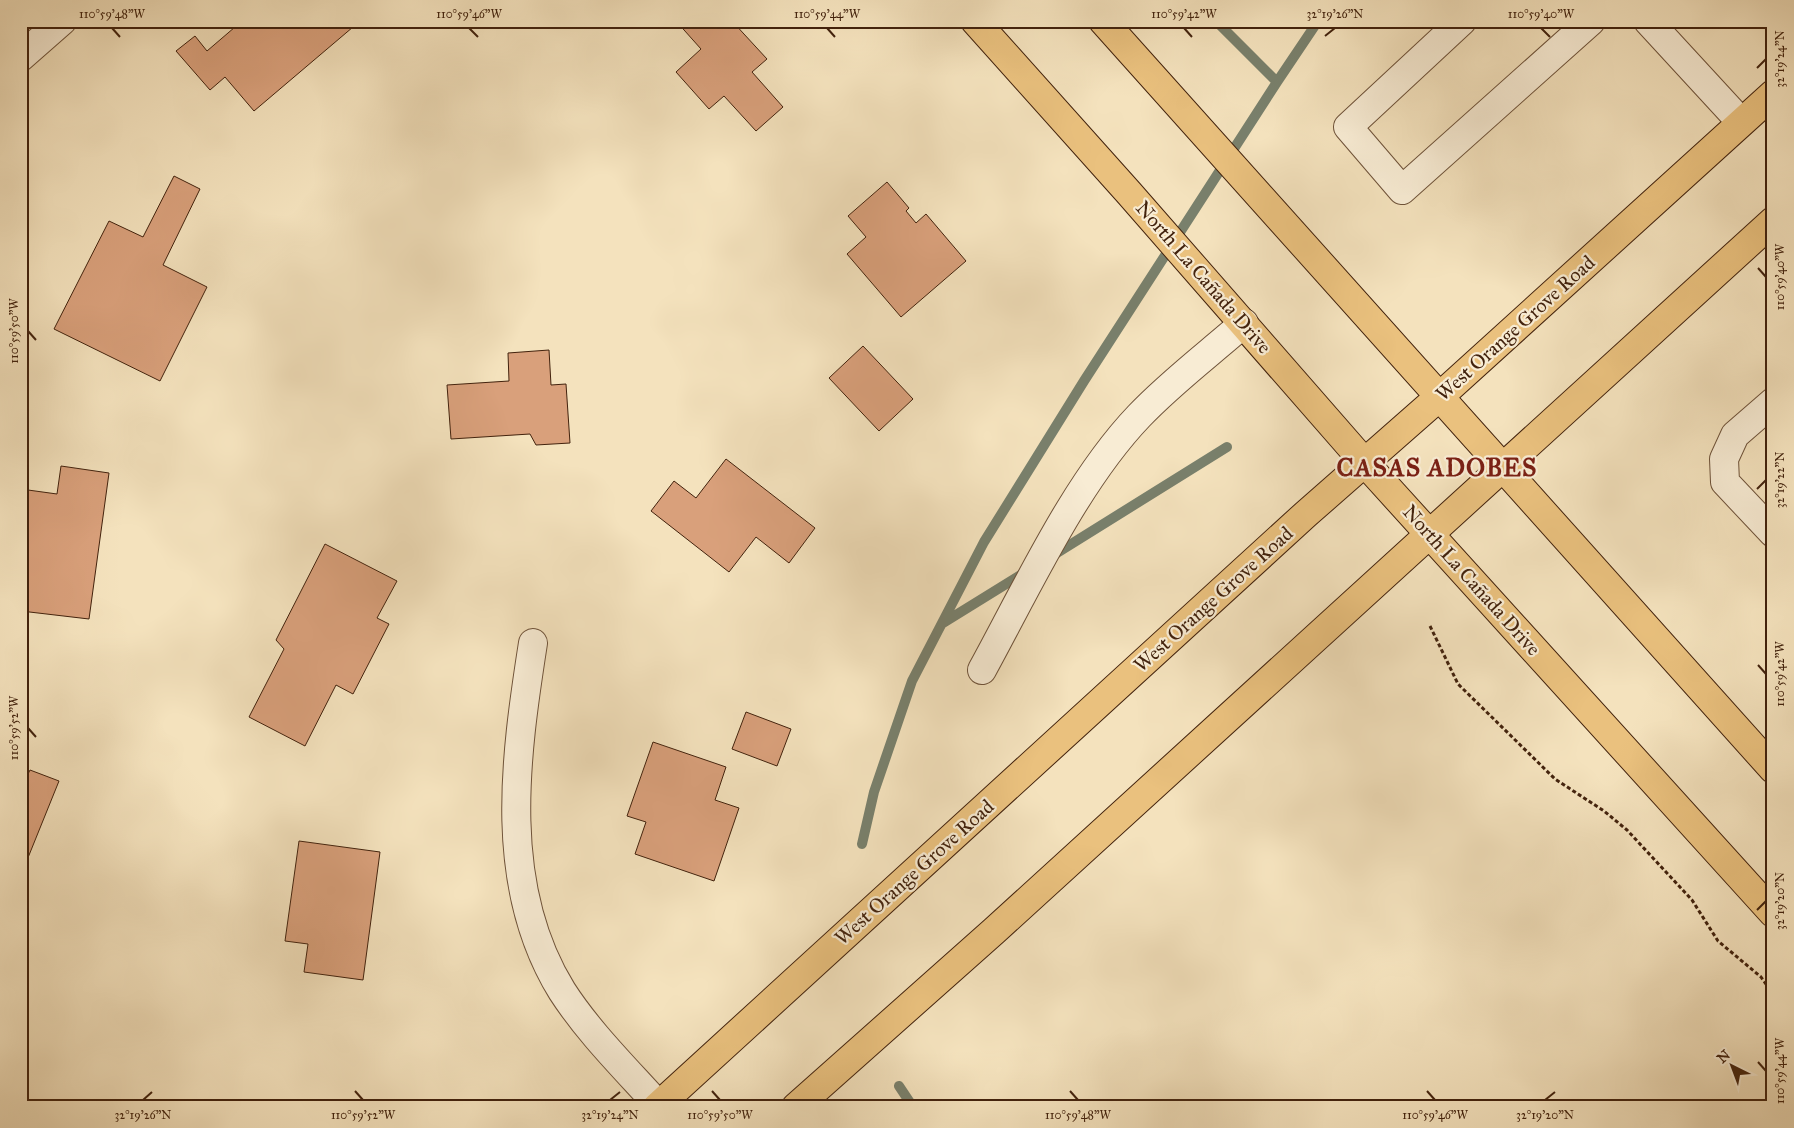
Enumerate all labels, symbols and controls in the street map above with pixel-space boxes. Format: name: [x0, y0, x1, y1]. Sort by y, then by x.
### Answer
text: 110°59'48"W: [79, 7, 146, 21]
text: 110°59'46"W: [436, 7, 502, 21]
text: 110°59'44"W: [794, 7, 861, 21]
text: 110°59'42"W: [1151, 7, 1217, 21]
text: 32°19'26"N: [1307, 7, 1363, 21]
text: 110°59'40"W: [1508, 7, 1575, 21]
text: 32°19'24"N: [1773, 30, 1787, 88]
street label: North La Cañada Drive: [1131, 196, 1277, 358]
text: 110°59'40"W: [1773, 243, 1787, 310]
street label: West Orange Grove Road: [1430, 250, 1600, 407]
text: 110°59'50"W: [7, 298, 21, 364]
district label: CASAS ADOBES: [1337, 452, 1537, 483]
text: 32°19'22"N: [1773, 452, 1787, 508]
street label: North La Cañada Drive: [1398, 500, 1546, 660]
street label: West Orange Grove Road: [1128, 521, 1298, 678]
text: 110°59'42"W: [1773, 641, 1787, 707]
text: 110°59'52"W: [7, 695, 21, 760]
street label: West Orange Grove Road: [829, 794, 999, 951]
text: 32°19'20"N: [1773, 872, 1787, 930]
text: 110°59'44"W: [1773, 1037, 1787, 1104]
north arrow: [1706, 1040, 1756, 1090]
text: N: [1714, 1046, 1734, 1067]
text: 32°19'26"N: [115, 1108, 171, 1122]
text: 110°59'52"W: [331, 1108, 396, 1122]
text: 32°19'24"N: [581, 1108, 639, 1122]
text: 110°59'50"W: [687, 1108, 753, 1122]
text: 110°59'48"W: [1045, 1108, 1112, 1122]
text: 110°59'46"W: [1402, 1108, 1468, 1122]
text: 32°19'20"N: [1516, 1108, 1574, 1122]

